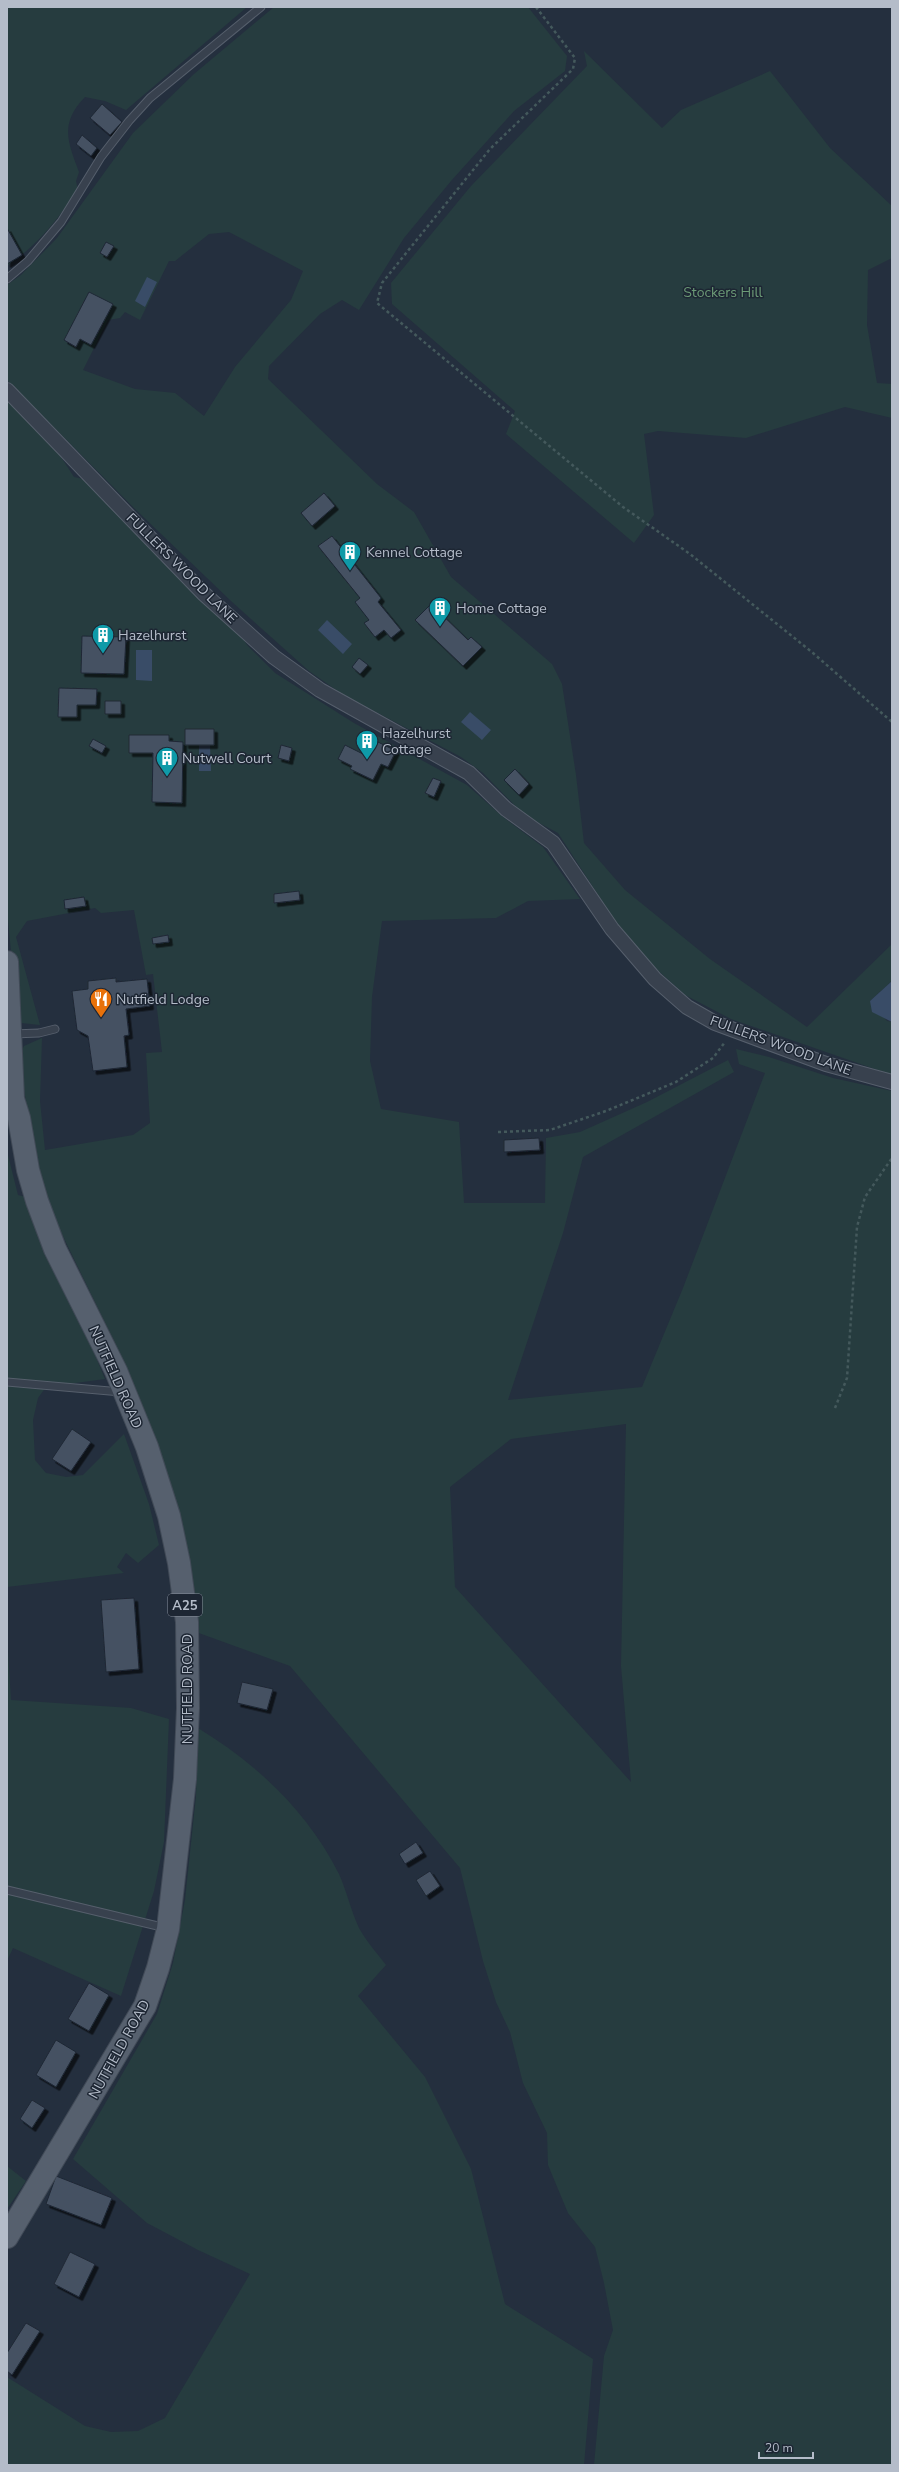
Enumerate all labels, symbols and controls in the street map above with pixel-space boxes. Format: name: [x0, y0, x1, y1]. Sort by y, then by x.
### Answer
park label: Stockers Hill: [683, 283, 764, 302]
street label: FULLERS WOOD LANE: [122, 509, 241, 628]
building icon: Kennel Cottage: [337, 539, 363, 572]
place label: Kennel Cottage: [366, 543, 462, 562]
building icon: Home Cottage: [427, 595, 453, 628]
place label: Home Cottage: [456, 599, 547, 618]
building icon: Hazelhurst: [90, 622, 116, 655]
place label: Hazelhurst: [118, 626, 186, 645]
place label: Hazelhurst Cottage: [382, 724, 450, 759]
building icon: Hazelhurst Cottage: [354, 728, 380, 761]
building icon: Nutwell Court: [154, 745, 180, 778]
place label: Nutwell Court: [182, 749, 271, 768]
restaurant icon: Nutfield Lodge: [88, 986, 114, 1019]
place label: Nutfield Lodge: [116, 990, 209, 1009]
street label: FULLERS WOOD LANE: [707, 1011, 854, 1080]
street label: NUTFIELD ROAD: [84, 1323, 147, 1432]
road number: A25: [168, 1594, 202, 1616]
street label: NUTFIELD ROAD: [178, 1634, 197, 1744]
street label: NUTFIELD ROAD: [84, 1996, 155, 2102]
scale bar: [759, 2434, 813, 2460]
text: 20 m: [765, 2440, 793, 2456]

